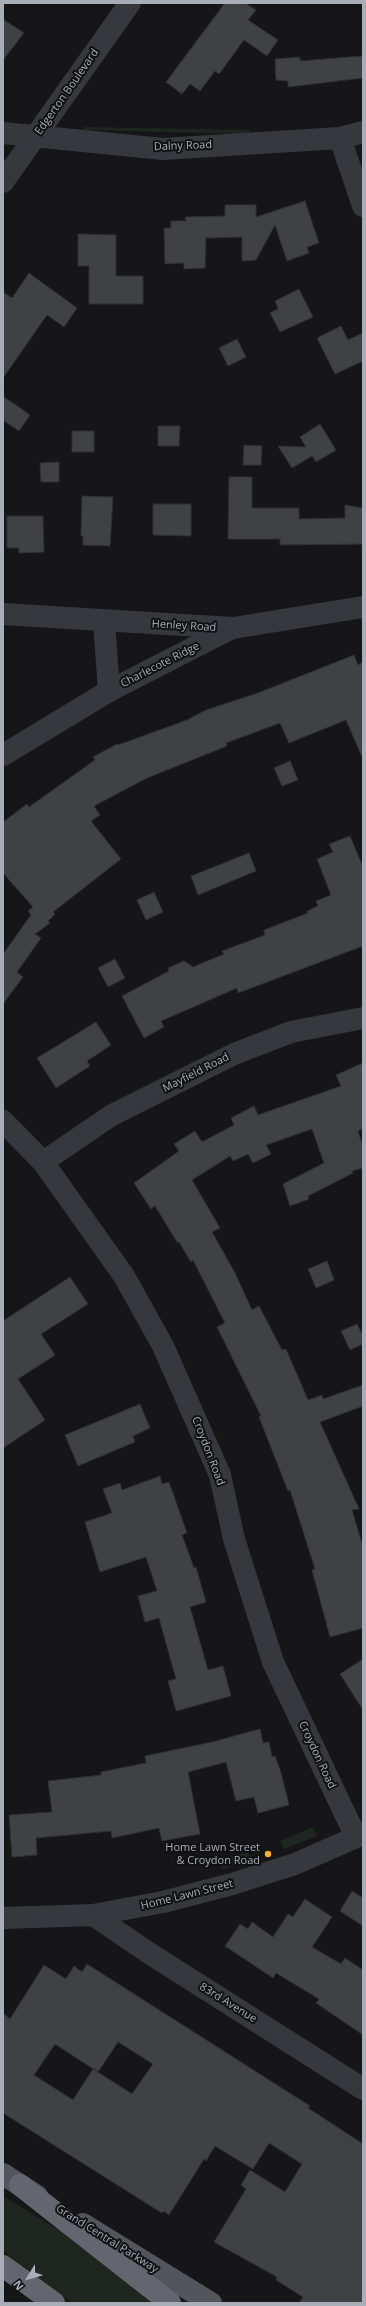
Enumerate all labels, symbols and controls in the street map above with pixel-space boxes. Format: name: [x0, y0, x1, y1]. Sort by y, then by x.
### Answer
street label: Edgerton Boulevard: [32, 46, 102, 138]
street label: Dalny Road: [154, 138, 212, 154]
street label: Henley Road: [151, 618, 217, 634]
street label: Charlecote Ridge: [118, 639, 202, 691]
street label: Mayfield Road: [161, 1051, 231, 1095]
street label: Croydon Road: [189, 1415, 227, 1487]
street label: Croydon Road: [296, 1719, 338, 1791]
place label: Home Lawn Street & Croydon Road: [165, 1841, 260, 1867]
marker: Home Lawn Street & Croydon Road: [263, 1849, 273, 1859]
street label: Home Lawn Street: [139, 1877, 235, 1913]
street label: 83rd Avenue: [197, 1980, 259, 2026]
street label: Grand Central Parkway: [53, 2202, 161, 2276]
north arrow: [8, 2258, 48, 2298]
text: N: [9, 2277, 27, 2294]

